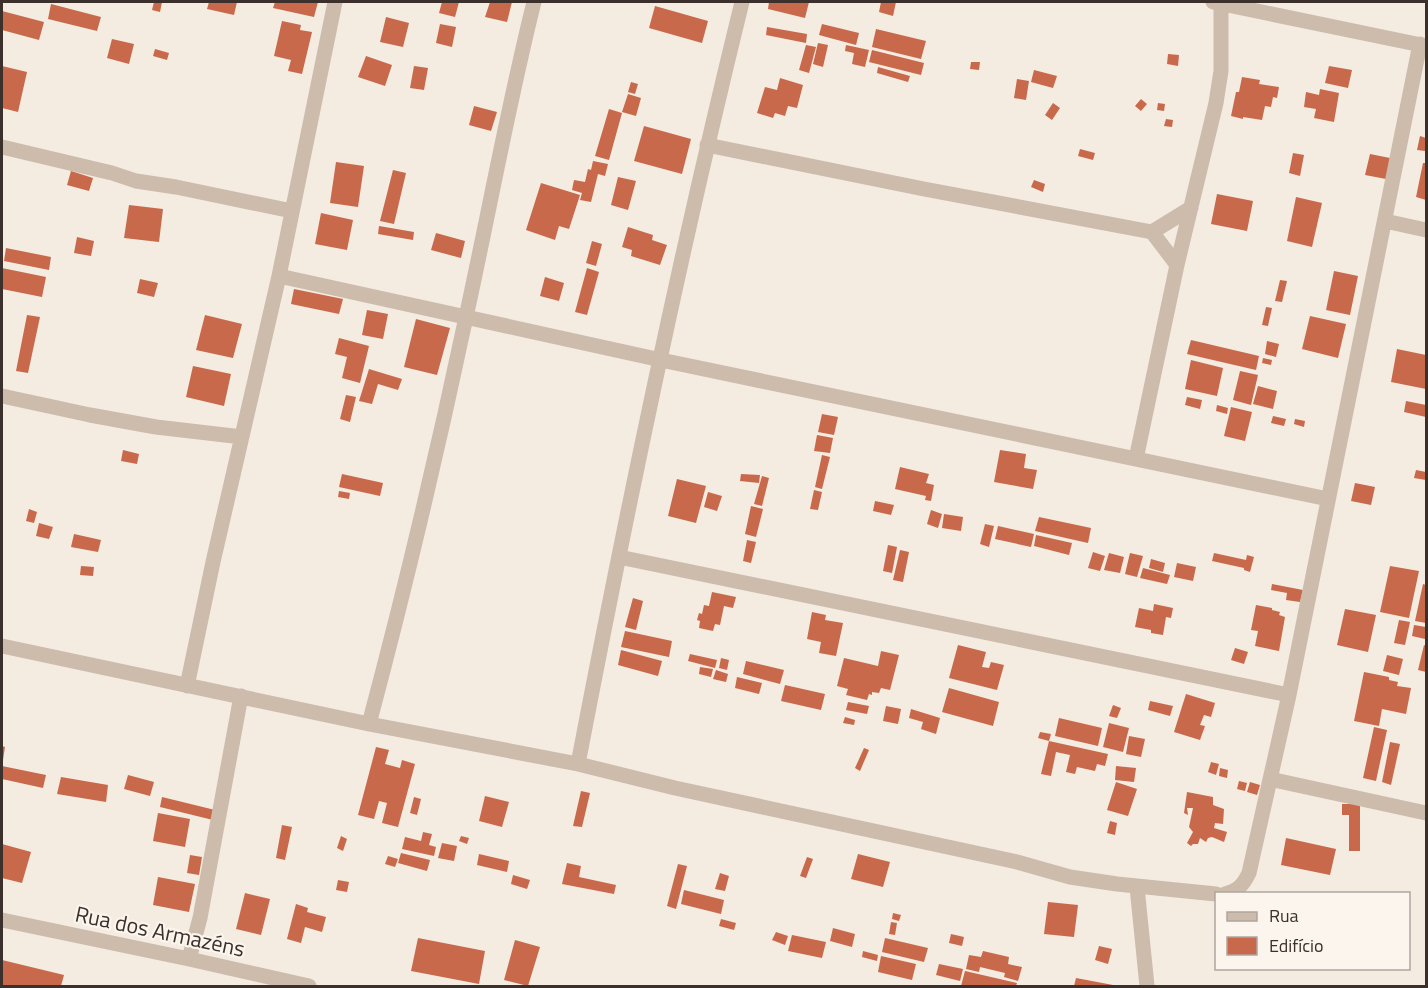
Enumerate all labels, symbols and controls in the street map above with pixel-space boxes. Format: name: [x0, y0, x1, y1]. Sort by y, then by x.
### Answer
legend: [1215, 892, 1410, 970]
street label: Rua dos Armazéns: [72, 896, 248, 966]
text: Rua: [1269, 902, 1299, 929]
text: Edifício: [1269, 932, 1323, 959]

